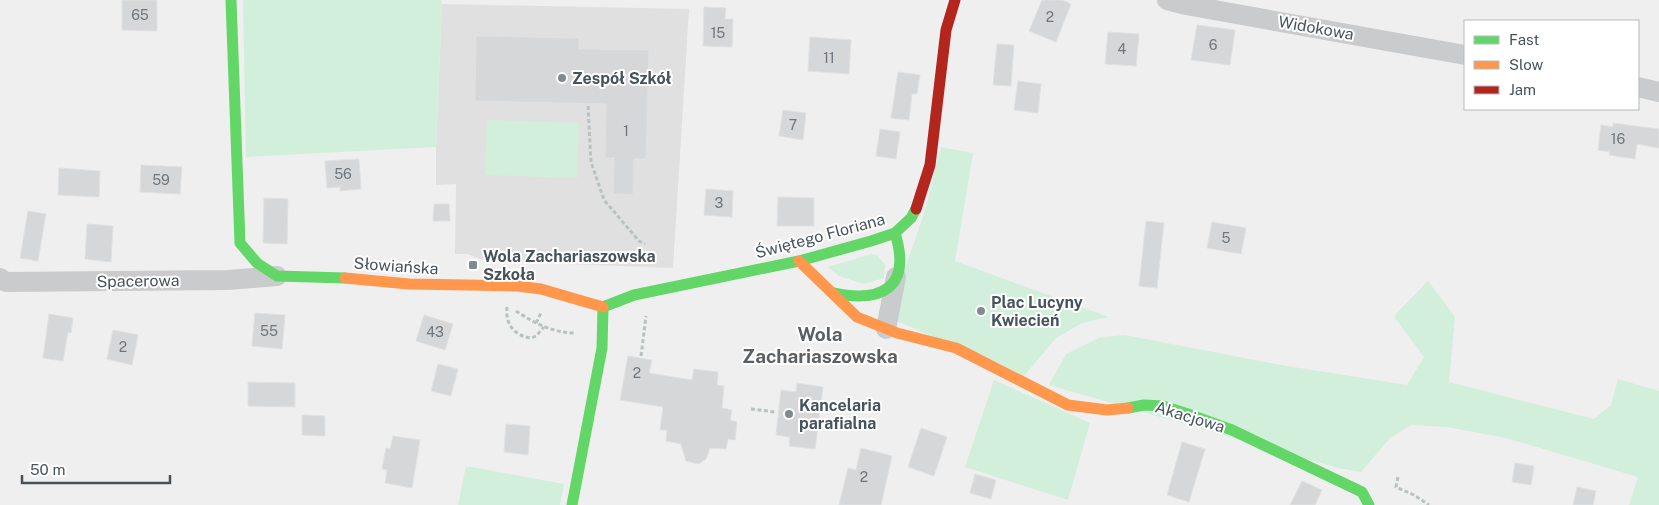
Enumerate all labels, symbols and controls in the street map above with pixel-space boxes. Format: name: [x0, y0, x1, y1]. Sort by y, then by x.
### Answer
house number: 65: [131, 7, 149, 23]
house number: 2: [1046, 9, 1054, 25]
street label: Widokowa: [1277, 12, 1355, 44]
legend: [1464, 20, 1639, 110]
house number: 15: [711, 25, 725, 41]
text: Fast: [1509, 31, 1539, 48]
house number: 6: [1209, 37, 1218, 53]
house number: 4: [1118, 41, 1127, 57]
house number: 11: [823, 50, 835, 66]
text: Slow: [1509, 56, 1544, 73]
place label: Zespół Szkół: [572, 69, 672, 88]
marker: Zespół Szkół: [556, 72, 568, 84]
text: Jam: [1509, 81, 1536, 98]
house number: 7: [789, 117, 797, 133]
house number: 1: [623, 123, 629, 139]
house number: 16: [1611, 131, 1625, 147]
house number: 56: [334, 166, 352, 182]
house number: 59: [152, 172, 170, 188]
house number: 3: [715, 195, 724, 211]
street label: Świętego Floriana: [753, 209, 887, 262]
house number: 5: [1222, 230, 1231, 246]
place label: Wola Zachariaszowska Szkoła: [483, 247, 656, 284]
street label: Słowiańska: [353, 254, 439, 278]
marker: Wola Zachariaszowska Szkoła: [467, 259, 479, 271]
street label: Spacerowa: [96, 271, 180, 291]
place label: Plac Lucyny Kwiecień: [991, 293, 1083, 330]
marker: Plac Lucyny Kwiecień: [975, 305, 987, 317]
house number: 55: [260, 323, 278, 339]
district label: Wola Zachariaszowska: [742, 323, 898, 367]
house number: 43: [426, 324, 444, 340]
house number: 2: [119, 339, 127, 355]
house number: 2: [633, 365, 641, 381]
place label: Kancelaria parafialna: [799, 396, 881, 433]
street label: Akacjowa: [1153, 397, 1227, 437]
marker: Kancelaria parafialna: [783, 408, 795, 420]
scale bar: [22, 452, 170, 484]
text: 50 m: [30, 461, 65, 478]
house number: 2: [860, 469, 868, 485]

